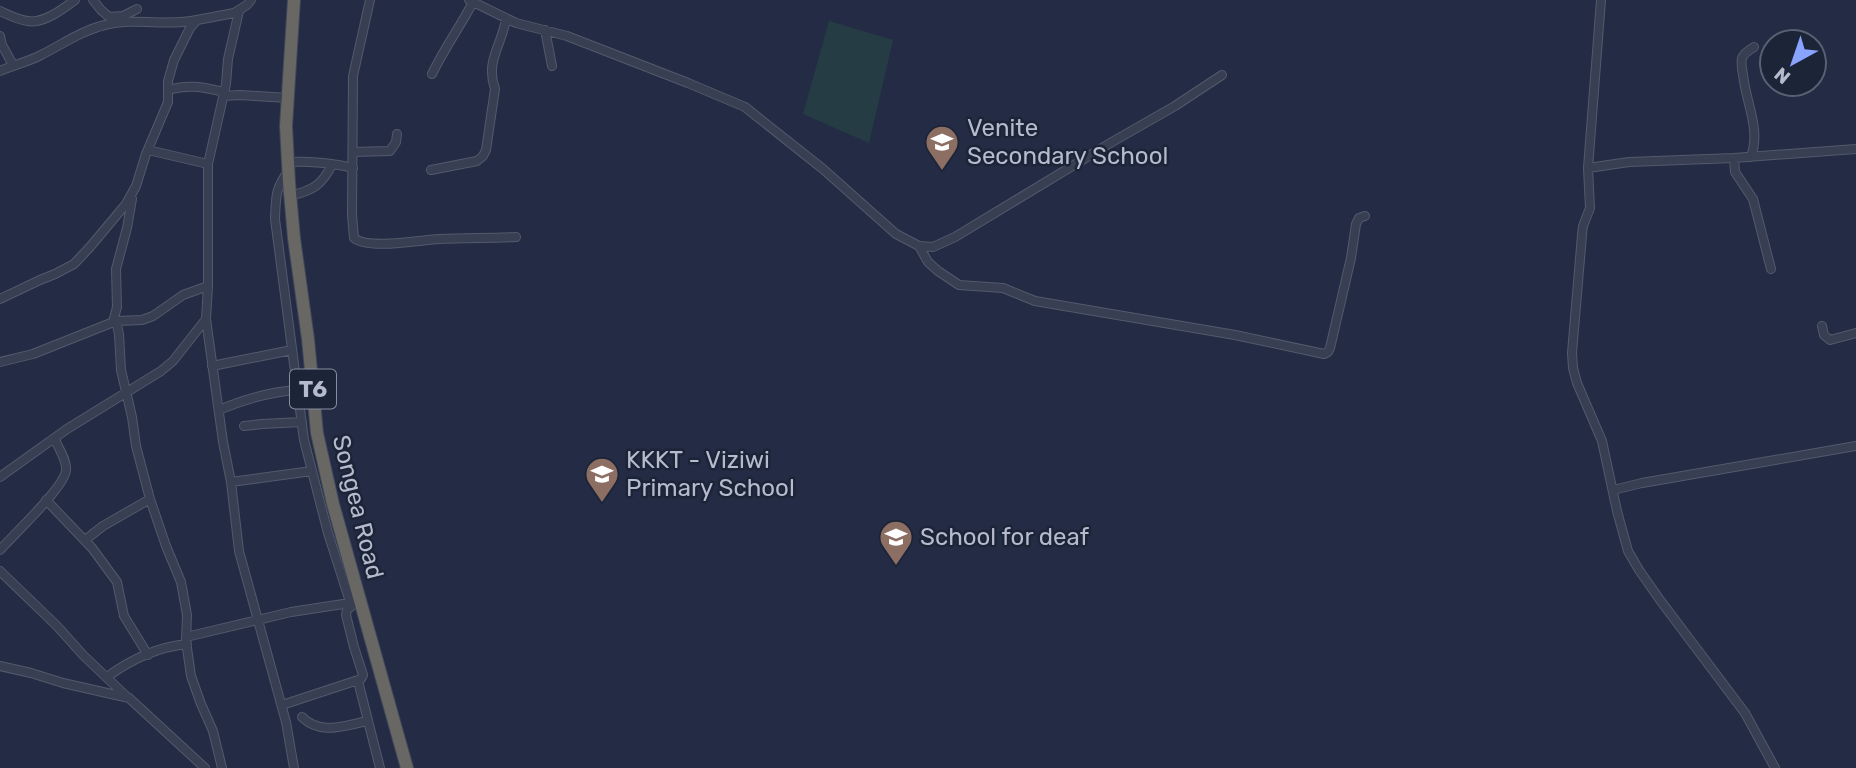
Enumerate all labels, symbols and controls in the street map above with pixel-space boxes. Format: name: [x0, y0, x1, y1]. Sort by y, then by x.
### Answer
north arrow: [1758, 28, 1828, 98]
text: N: [1770, 62, 1795, 89]
place label: Venite Secondary School: [967, 114, 1168, 170]
school or university icon: Venite Secondary School: [923, 123, 961, 172]
road number: T6: [290, 370, 336, 408]
street label: Songea Road: [327, 432, 389, 582]
place label: KKKT - Viziwi Primary School: [626, 446, 795, 502]
school or university icon: KKKT - Viziwi Primary School: [583, 455, 621, 504]
school or university icon: School for deaf: [877, 518, 915, 567]
place label: School for deaf: [920, 523, 1090, 551]

